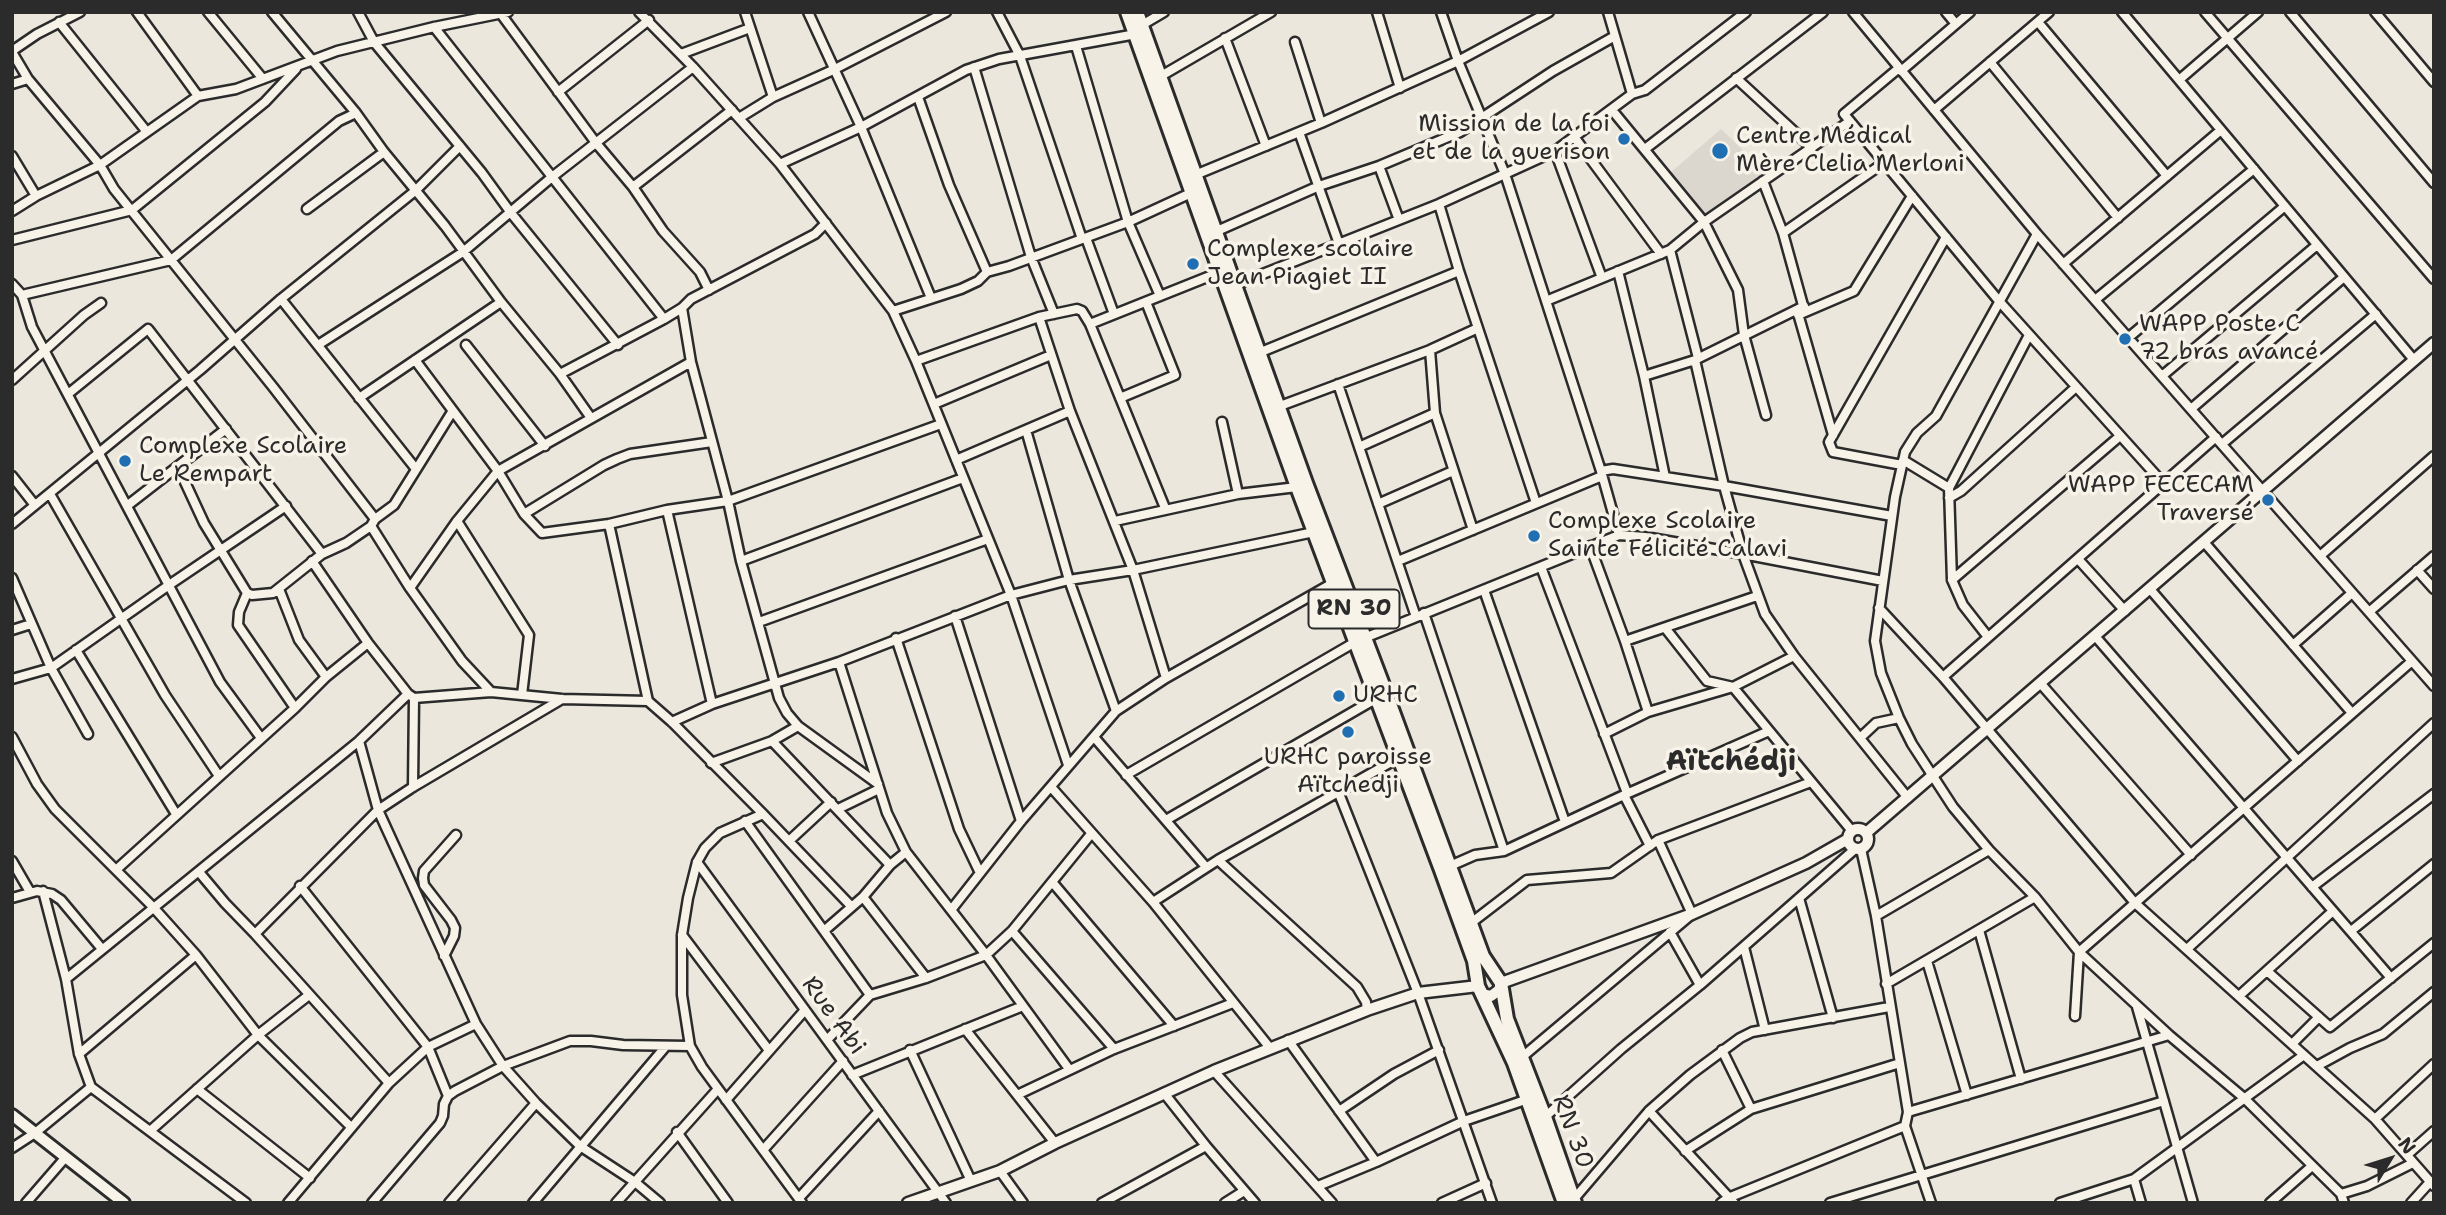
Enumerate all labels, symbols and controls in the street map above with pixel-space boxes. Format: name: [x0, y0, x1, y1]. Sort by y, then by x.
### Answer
place label: Mission de la foi et de la guerison: [1412, 111, 1610, 167]
place label: Centre Médical Mère Clelia Merloni: [1736, 123, 1965, 179]
marker: Mission de la foi et de la guerison: [1616, 131, 1632, 147]
marker: Centre Médical Mère Clelia Merloni: [1710, 141, 1730, 161]
place label: Complexe scolaire Jean Piagiet II: [1207, 236, 1414, 292]
marker: Complexe scolaire Jean Piagiet II: [1185, 256, 1201, 272]
place label: WAPP Poste C 72 bras avancé: [2139, 311, 2319, 367]
marker: WAPP Poste C 72 bras avancé: [2117, 331, 2133, 347]
place label: Complexe Scolaire Le Rempart: [139, 433, 347, 489]
marker: Complexe Scolaire Le Rempart: [117, 453, 133, 469]
place label: WAPP FECECAM Traversé: [2068, 472, 2254, 528]
marker: WAPP FECECAM Traversé: [2260, 492, 2276, 508]
place label: Complexe Scolaire Sainte Félicité Calavi: [1548, 508, 1787, 564]
marker: Complexe Scolaire Sainte Félicité Calavi: [1526, 528, 1542, 544]
road number: RN 30: [1308, 590, 1400, 628]
place label: URHC: [1353, 682, 1418, 710]
marker: URHC: [1331, 688, 1347, 704]
marker: URHC paroisse Aïtchedji: [1340, 724, 1356, 740]
place label: URHC paroisse Aïtchedji: [1264, 744, 1432, 800]
district label: Aïtchédji: [1666, 746, 1796, 780]
street label: Rue Abi: [795, 971, 871, 1061]
street label: RN 30: [1545, 1091, 1599, 1173]
north arrow: [2355, 1124, 2425, 1194]
text: N: [2392, 1132, 2421, 1159]

